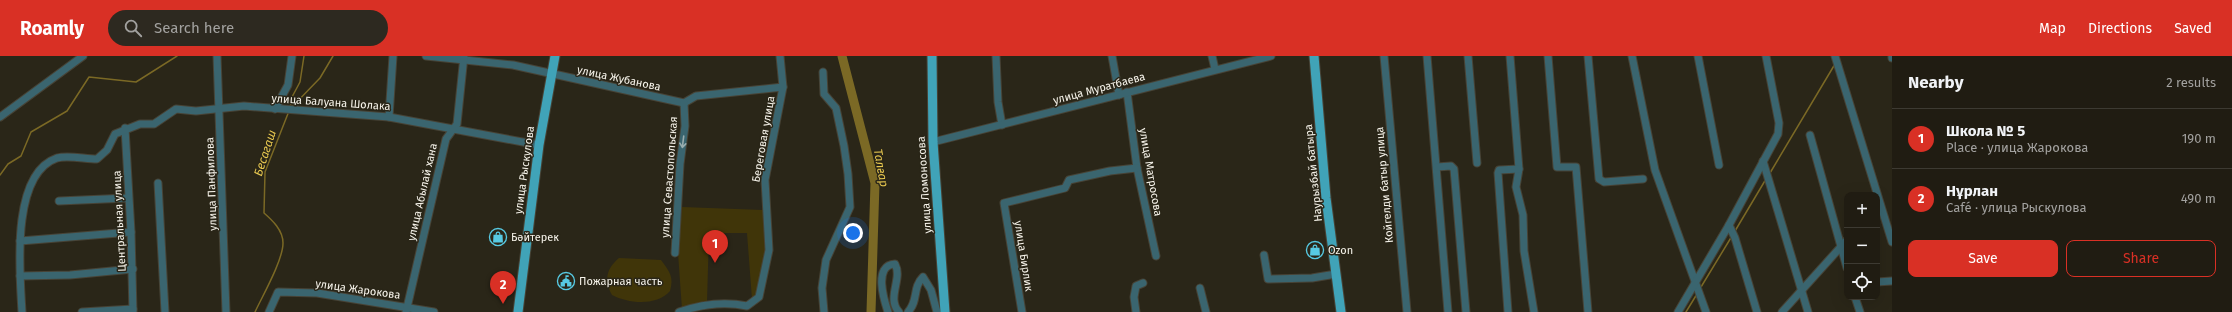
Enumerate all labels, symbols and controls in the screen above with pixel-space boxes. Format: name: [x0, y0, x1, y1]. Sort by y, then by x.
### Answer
search box: [108, 10, 388, 46]
text: Roamly: [20, 17, 84, 40]
icon: search: [122, 17, 144, 39]
text: Search here: [154, 19, 234, 37]
text: Map: [2039, 20, 2066, 37]
text: Directions: [2088, 20, 2152, 37]
text: Saved: [2174, 20, 2212, 37]
street label: улица Жубанова: [576, 63, 662, 94]
street label: улица Муратбаева: [1052, 70, 1147, 107]
text: Nearby: [1908, 72, 1963, 93]
text: 2 results: [2166, 75, 2216, 90]
street label: улица Балуана Шолака: [271, 92, 391, 113]
street label: Береговая улица: [749, 95, 777, 183]
street label: улица Севастопольская: [659, 116, 680, 238]
text: Школа № 5: [1946, 122, 2025, 140]
street label: Наурызбай батыра: [1302, 124, 1325, 222]
street label: улица Рыскулова: [512, 125, 537, 215]
street label: Койгелди батыр улица: [1373, 126, 1396, 244]
street label: улица Матросова: [1136, 127, 1165, 217]
water label: Бесагаш: [251, 128, 279, 178]
text: 1: [1918, 131, 1924, 146]
text: 190 m: [2182, 131, 2216, 146]
one-way arrow: [679, 135, 687, 148]
street label: улица Ломоносова: [915, 136, 934, 234]
street label: улица Панфилова: [203, 137, 220, 231]
text: Place · улица Жарокова: [1946, 140, 2088, 155]
street label: улица Абылай хана: [405, 142, 440, 242]
water label: Талғар: [871, 148, 891, 188]
street label: Центральная улица: [110, 170, 129, 272]
text: Нұрлан: [1946, 182, 1998, 200]
text: 2: [1918, 191, 1924, 206]
text: 490 m: [2181, 191, 2216, 206]
map controls: [1844, 192, 1880, 300]
button: +: [1844, 192, 1880, 228]
text: Café · улица Рыскулова: [1946, 200, 2087, 215]
street label: улица Бирлик: [1011, 220, 1036, 293]
your location: [843, 223, 863, 243]
shop icon: Бәйтерек: [488, 227, 508, 247]
button: −: [1844, 228, 1880, 264]
pin: 1: [702, 230, 728, 263]
place label: Бәйтерек: [511, 231, 559, 244]
shop icon: Ozon: [1305, 240, 1325, 260]
button: Save: [1908, 240, 2058, 277]
button: Share: [2066, 240, 2216, 277]
place label: Ozon: [1328, 244, 1353, 257]
button: locate: [1844, 264, 1880, 300]
pin: 2: [490, 271, 516, 304]
public building icon: Пожарная часть: [556, 271, 576, 291]
place label: Пожарная часть: [579, 275, 663, 288]
street label: улица Жарокова: [315, 277, 401, 302]

